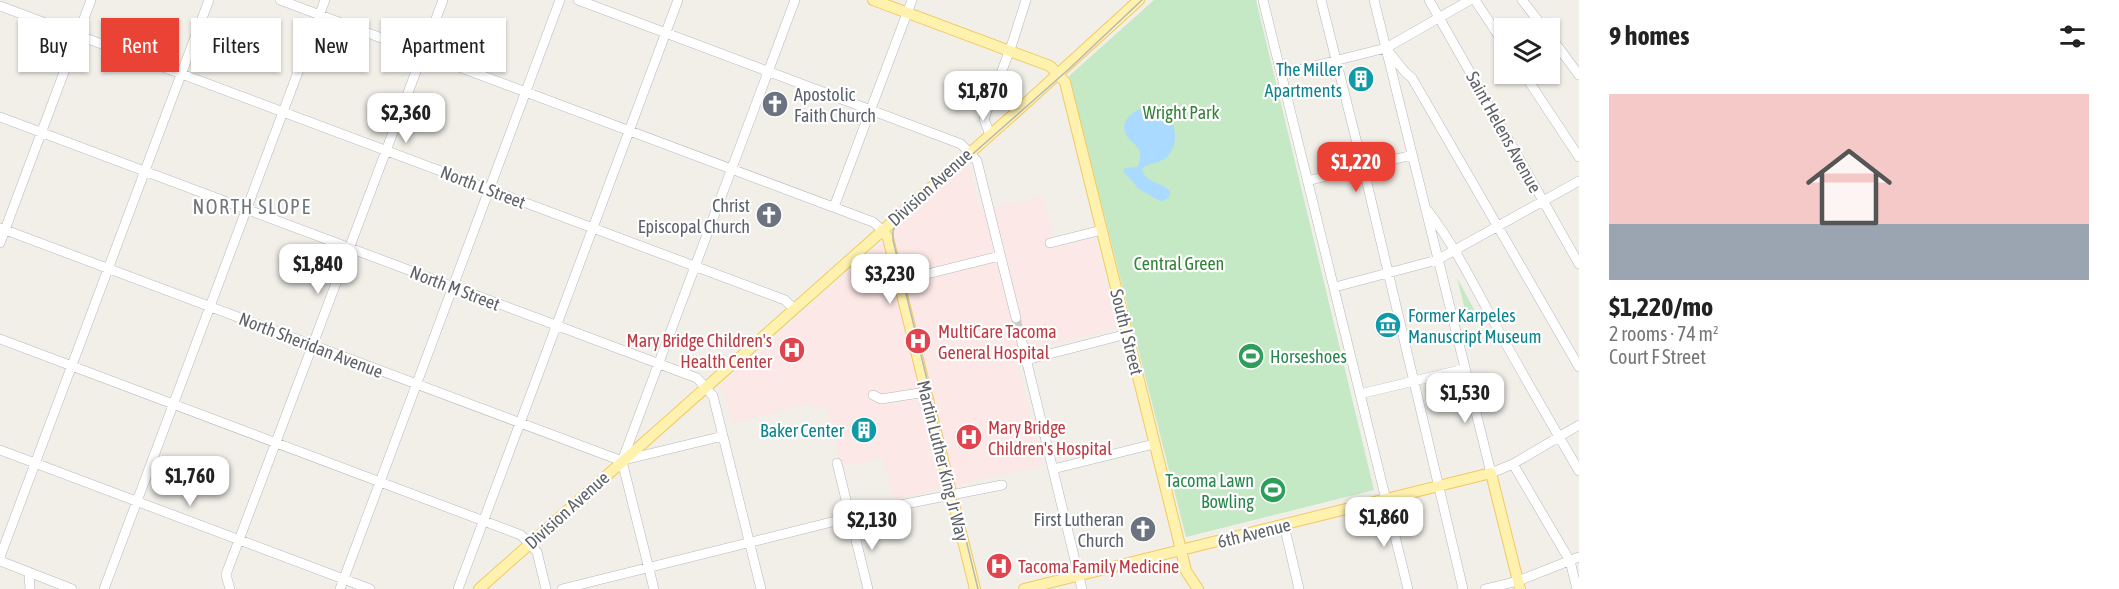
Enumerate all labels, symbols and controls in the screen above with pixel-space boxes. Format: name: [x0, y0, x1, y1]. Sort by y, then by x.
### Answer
chip: Buy: [18, 18, 89, 72]
chip: Rent: [101, 18, 179, 72]
chip: Filters: [191, 18, 281, 72]
chip: New: [293, 18, 369, 72]
chip: Apartment: [381, 18, 506, 72]
map controls: [1494, 18, 1560, 84]
button: layers: [1494, 18, 1560, 84]
icon: filters: [2056, 20, 2089, 53]
text: 9 homes: [1609, 21, 1689, 51]
place label: The Miller Apartments: [1265, 59, 1343, 101]
building icon: The Miller Apartments: [1346, 64, 1376, 94]
street label: Saint Helens Avenue: [1462, 68, 1546, 196]
pin: $1,870: [934, 71, 1032, 122]
text: $1,870: [958, 79, 1008, 102]
place label: Apostolic Faith Church: [794, 84, 876, 126]
church icon: Apostolic Faith Church: [760, 89, 790, 119]
pin: $2,360: [357, 93, 455, 144]
text: $2,360: [381, 101, 431, 124]
park label: Wright Park: [1143, 102, 1219, 123]
icon: home: [1795, 133, 1903, 241]
pin: $1,220: [1307, 142, 1405, 193]
street label: Division Avenue: [884, 144, 976, 230]
text: $1,220: [1331, 150, 1381, 173]
street label: North L Street: [437, 161, 529, 213]
district label: NORTH SLOPE: [193, 195, 311, 218]
place label: Christ Episcopal Church: [638, 195, 750, 237]
church icon: Christ Episcopal Church: [754, 200, 784, 230]
pin: $1,840: [269, 244, 367, 295]
text: $1,840: [293, 252, 343, 275]
park label: Central Green: [1134, 253, 1224, 274]
pin: $3,230: [841, 254, 939, 305]
street label: North M Street: [407, 261, 503, 315]
text: $3,230: [865, 262, 915, 285]
street label: South I Street: [1106, 287, 1148, 377]
text: $1,220/mo: [1609, 292, 1713, 322]
place label: Former Karpeles Manuscript Museum: [1408, 305, 1541, 347]
street label: North Sheridan Avenue: [236, 308, 386, 382]
museum icon: Former Karpeles Manuscript Museum: [1373, 310, 1403, 340]
place label: MultiCare Tacoma General Hospital: [938, 321, 1057, 363]
text: 2 rooms · 74 m²: [1609, 322, 1719, 345]
hospital icon: MultiCare Tacoma General Hospital: [903, 326, 933, 356]
place label: Mary Bridge Children's Health Center: [627, 330, 773, 372]
hospital icon: Mary Bridge Children's Health Center: [777, 335, 807, 365]
sports icon: Horseshoes: [1236, 341, 1266, 371]
text: Court F Street: [1609, 345, 1706, 368]
place label: Horseshoes: [1270, 346, 1347, 367]
pin: $1,530: [1416, 373, 1514, 424]
street label: Martin Luther King Jr Way: [913, 378, 973, 544]
text: $1,530: [1440, 381, 1490, 404]
building icon: Baker Center: [849, 415, 879, 445]
place label: Mary Bridge Children's Hospital: [988, 417, 1112, 459]
place label: Baker Center: [760, 420, 845, 441]
hospital icon: Mary Bridge Children's Hospital: [954, 422, 984, 452]
pin: $1,760: [141, 456, 239, 507]
text: $1,760: [165, 464, 215, 487]
street label: Division Avenue: [521, 467, 613, 553]
place label: Tacoma Lawn Bowling: [1165, 470, 1254, 512]
sports icon: Tacoma Lawn Bowling: [1258, 475, 1288, 505]
pin: $1,860: [1335, 497, 1433, 548]
pin: $2,130: [823, 500, 921, 551]
text: $1,860: [1359, 505, 1409, 528]
text: $2,130: [847, 508, 897, 531]
place label: First Lutheran Church: [1033, 509, 1124, 551]
church icon: First Lutheran Church: [1128, 514, 1158, 544]
street label: 6th Avenue: [1215, 514, 1293, 552]
hospital icon: Tacoma Family Medicine: [984, 551, 1014, 581]
place label: Tacoma Family Medicine: [1018, 556, 1179, 577]

